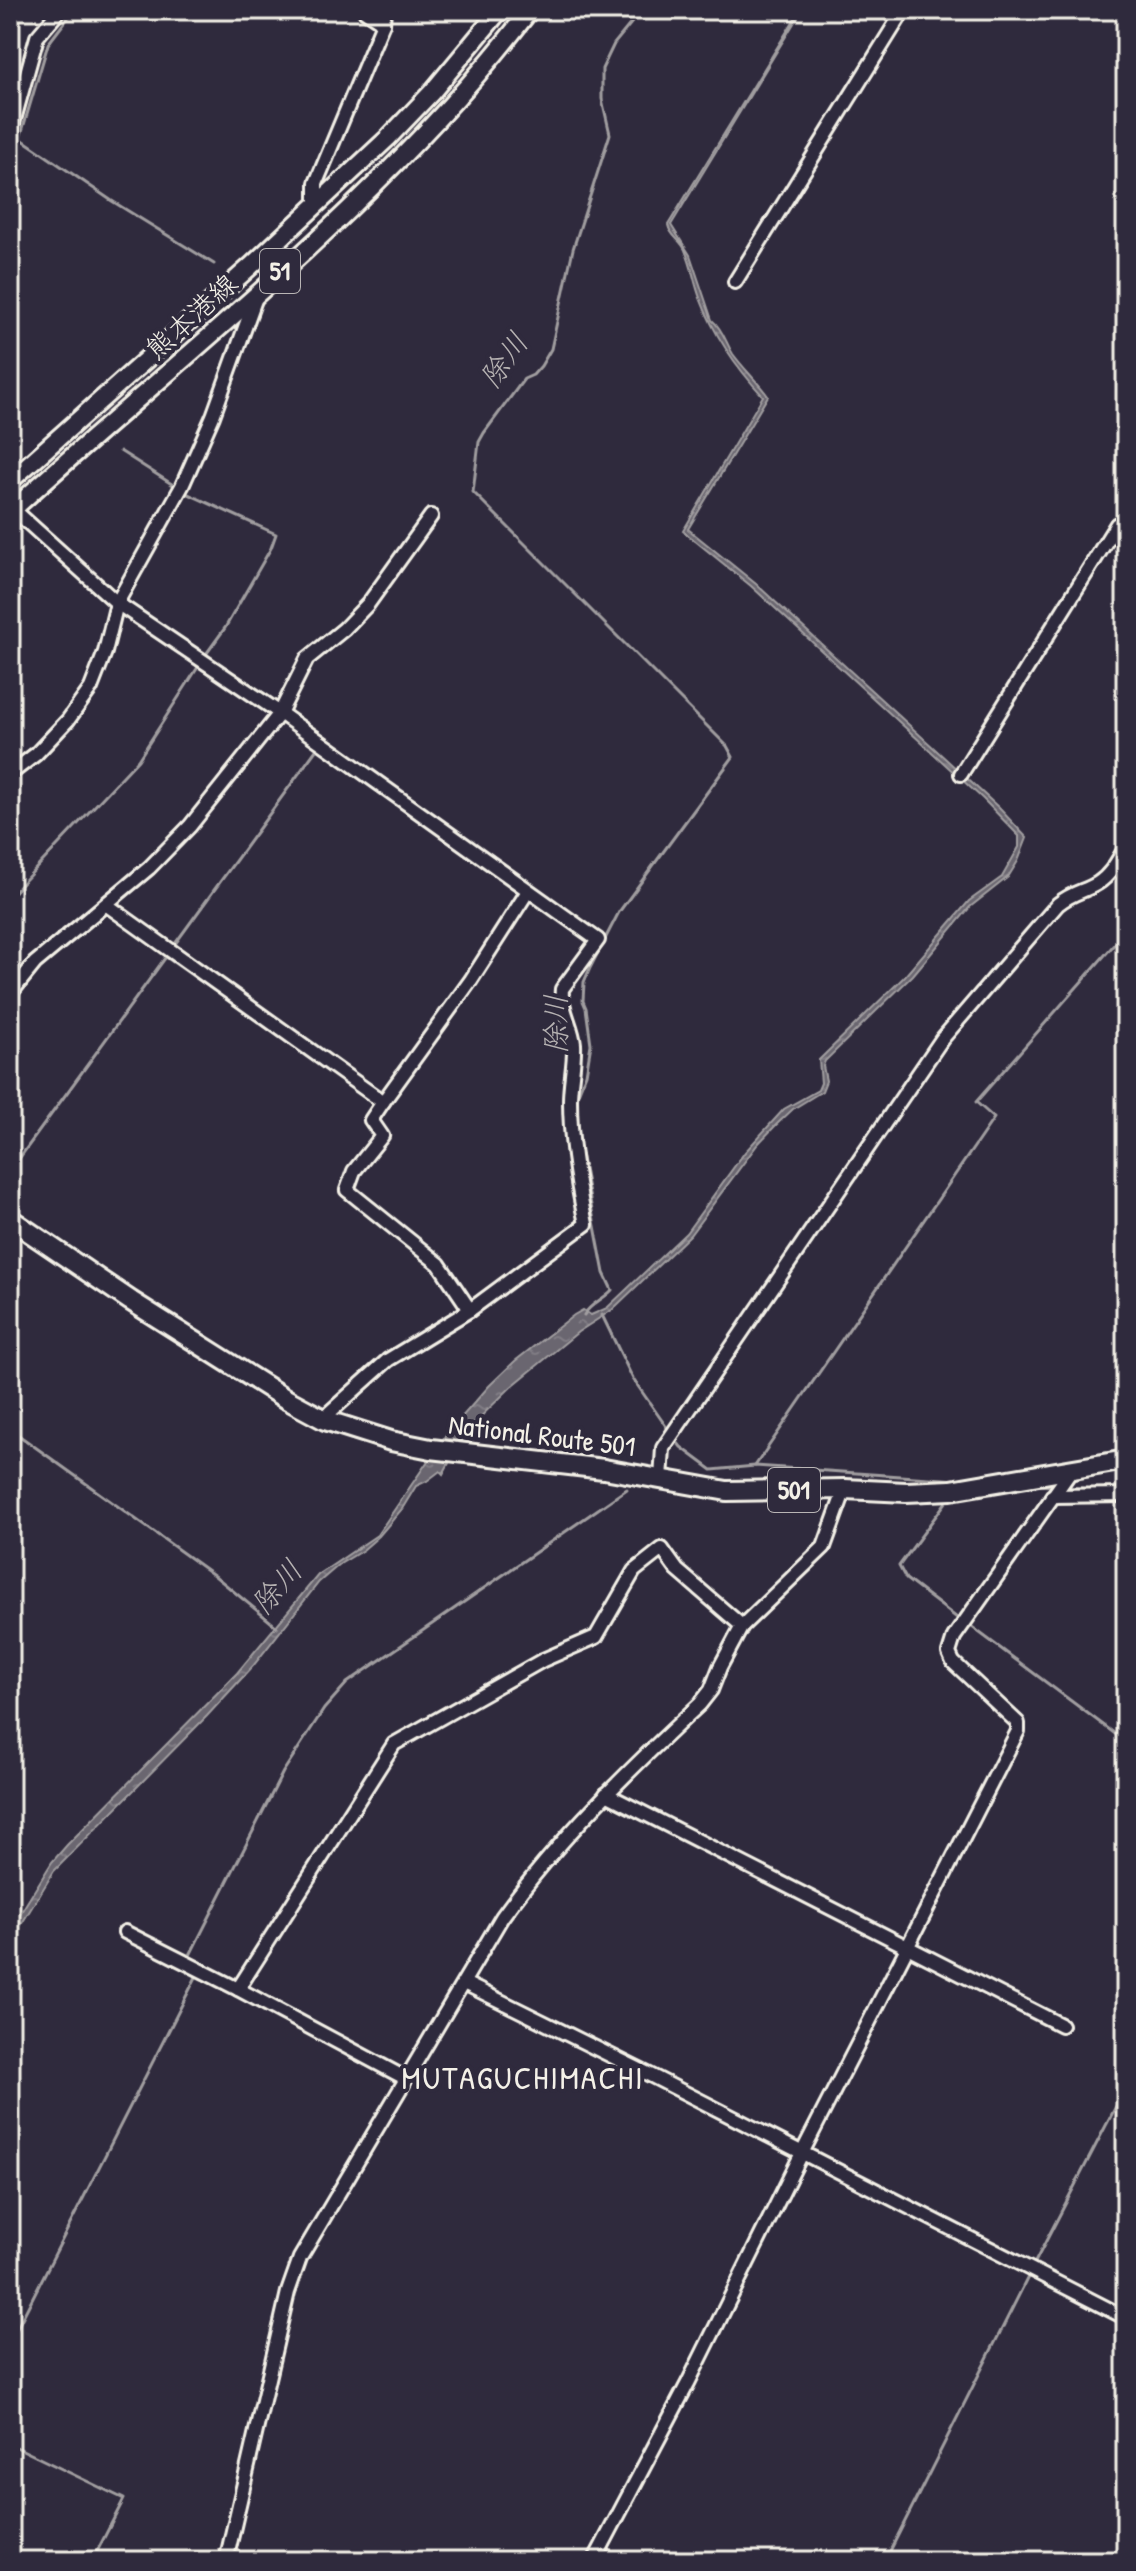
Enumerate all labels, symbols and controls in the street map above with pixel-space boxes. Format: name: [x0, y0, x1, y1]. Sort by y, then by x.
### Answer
road number: 51: [260, 249, 300, 293]
street label: 熊本港線: [137, 264, 245, 368]
water label: 除川: [469, 323, 537, 395]
water label: 除川: [535, 994, 575, 1054]
street label: National Route 501: [447, 1405, 637, 1465]
road number: 501: [768, 1468, 820, 1512]
water label: 除川: [241, 1551, 311, 1622]
district label: MUTAGUCHIMACHI: [402, 2056, 644, 2099]

